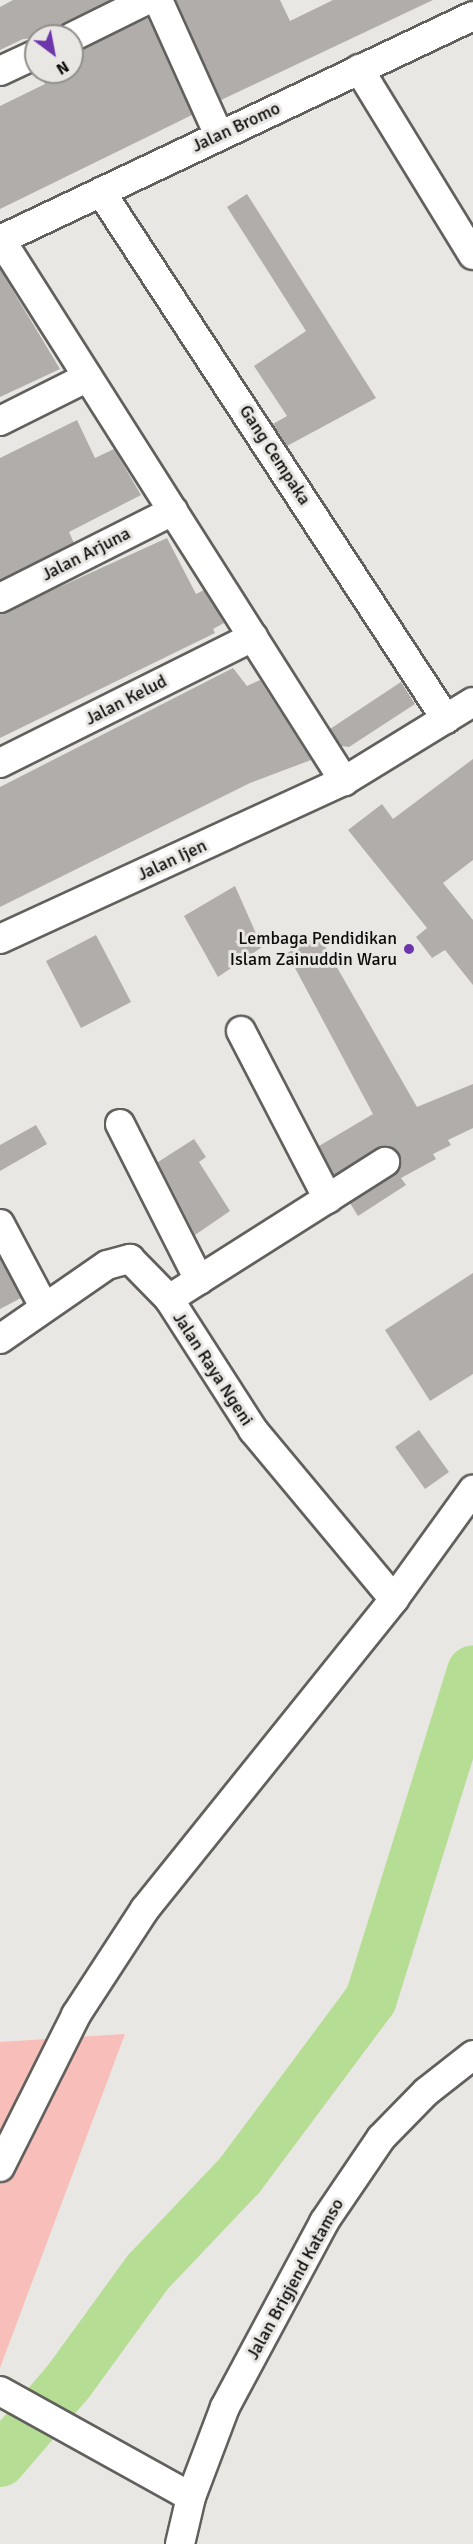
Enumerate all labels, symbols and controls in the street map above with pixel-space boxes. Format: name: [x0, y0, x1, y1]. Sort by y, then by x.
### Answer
north arrow: [24, 24, 84, 84]
text: N: [52, 56, 73, 79]
street label: Jalan Bromo: [188, 97, 284, 157]
street label: Gang Cempaka: [235, 401, 315, 509]
street label: Jalan Arjuna: [38, 522, 134, 586]
street label: Jalan Kelud: [82, 670, 170, 730]
street label: Jalan Ijen: [134, 835, 210, 885]
place label: Lembaga Pendidikan Islam Zainuddin Waru: [230, 928, 397, 970]
marker: Lembaga Pendidikan Islam Zainuddin Waru: [402, 942, 416, 956]
street label: Jalan Raya Ngeni: [168, 1308, 258, 1430]
street label: Jalan Brigjend Katamso: [242, 2195, 348, 2363]

